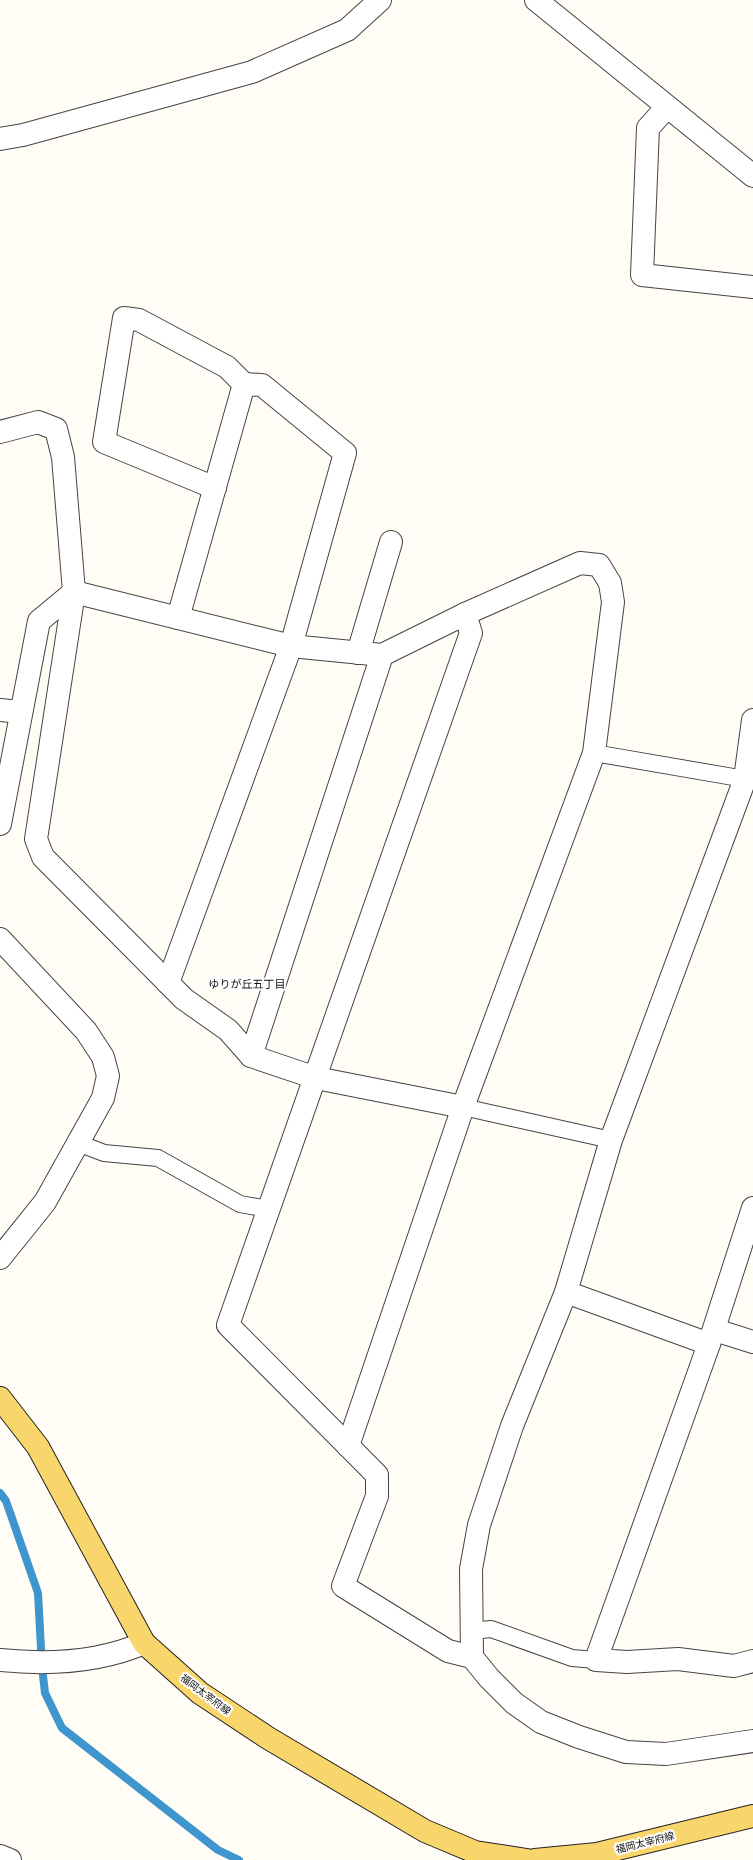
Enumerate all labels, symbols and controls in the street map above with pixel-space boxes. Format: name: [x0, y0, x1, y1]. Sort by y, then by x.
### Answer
district label: ゆりが丘五丁目: [209, 975, 286, 991]
street label: 福岡太宰府線: [178, 1670, 235, 1718]
street label: 福岡太宰府線: [614, 1827, 676, 1856]

